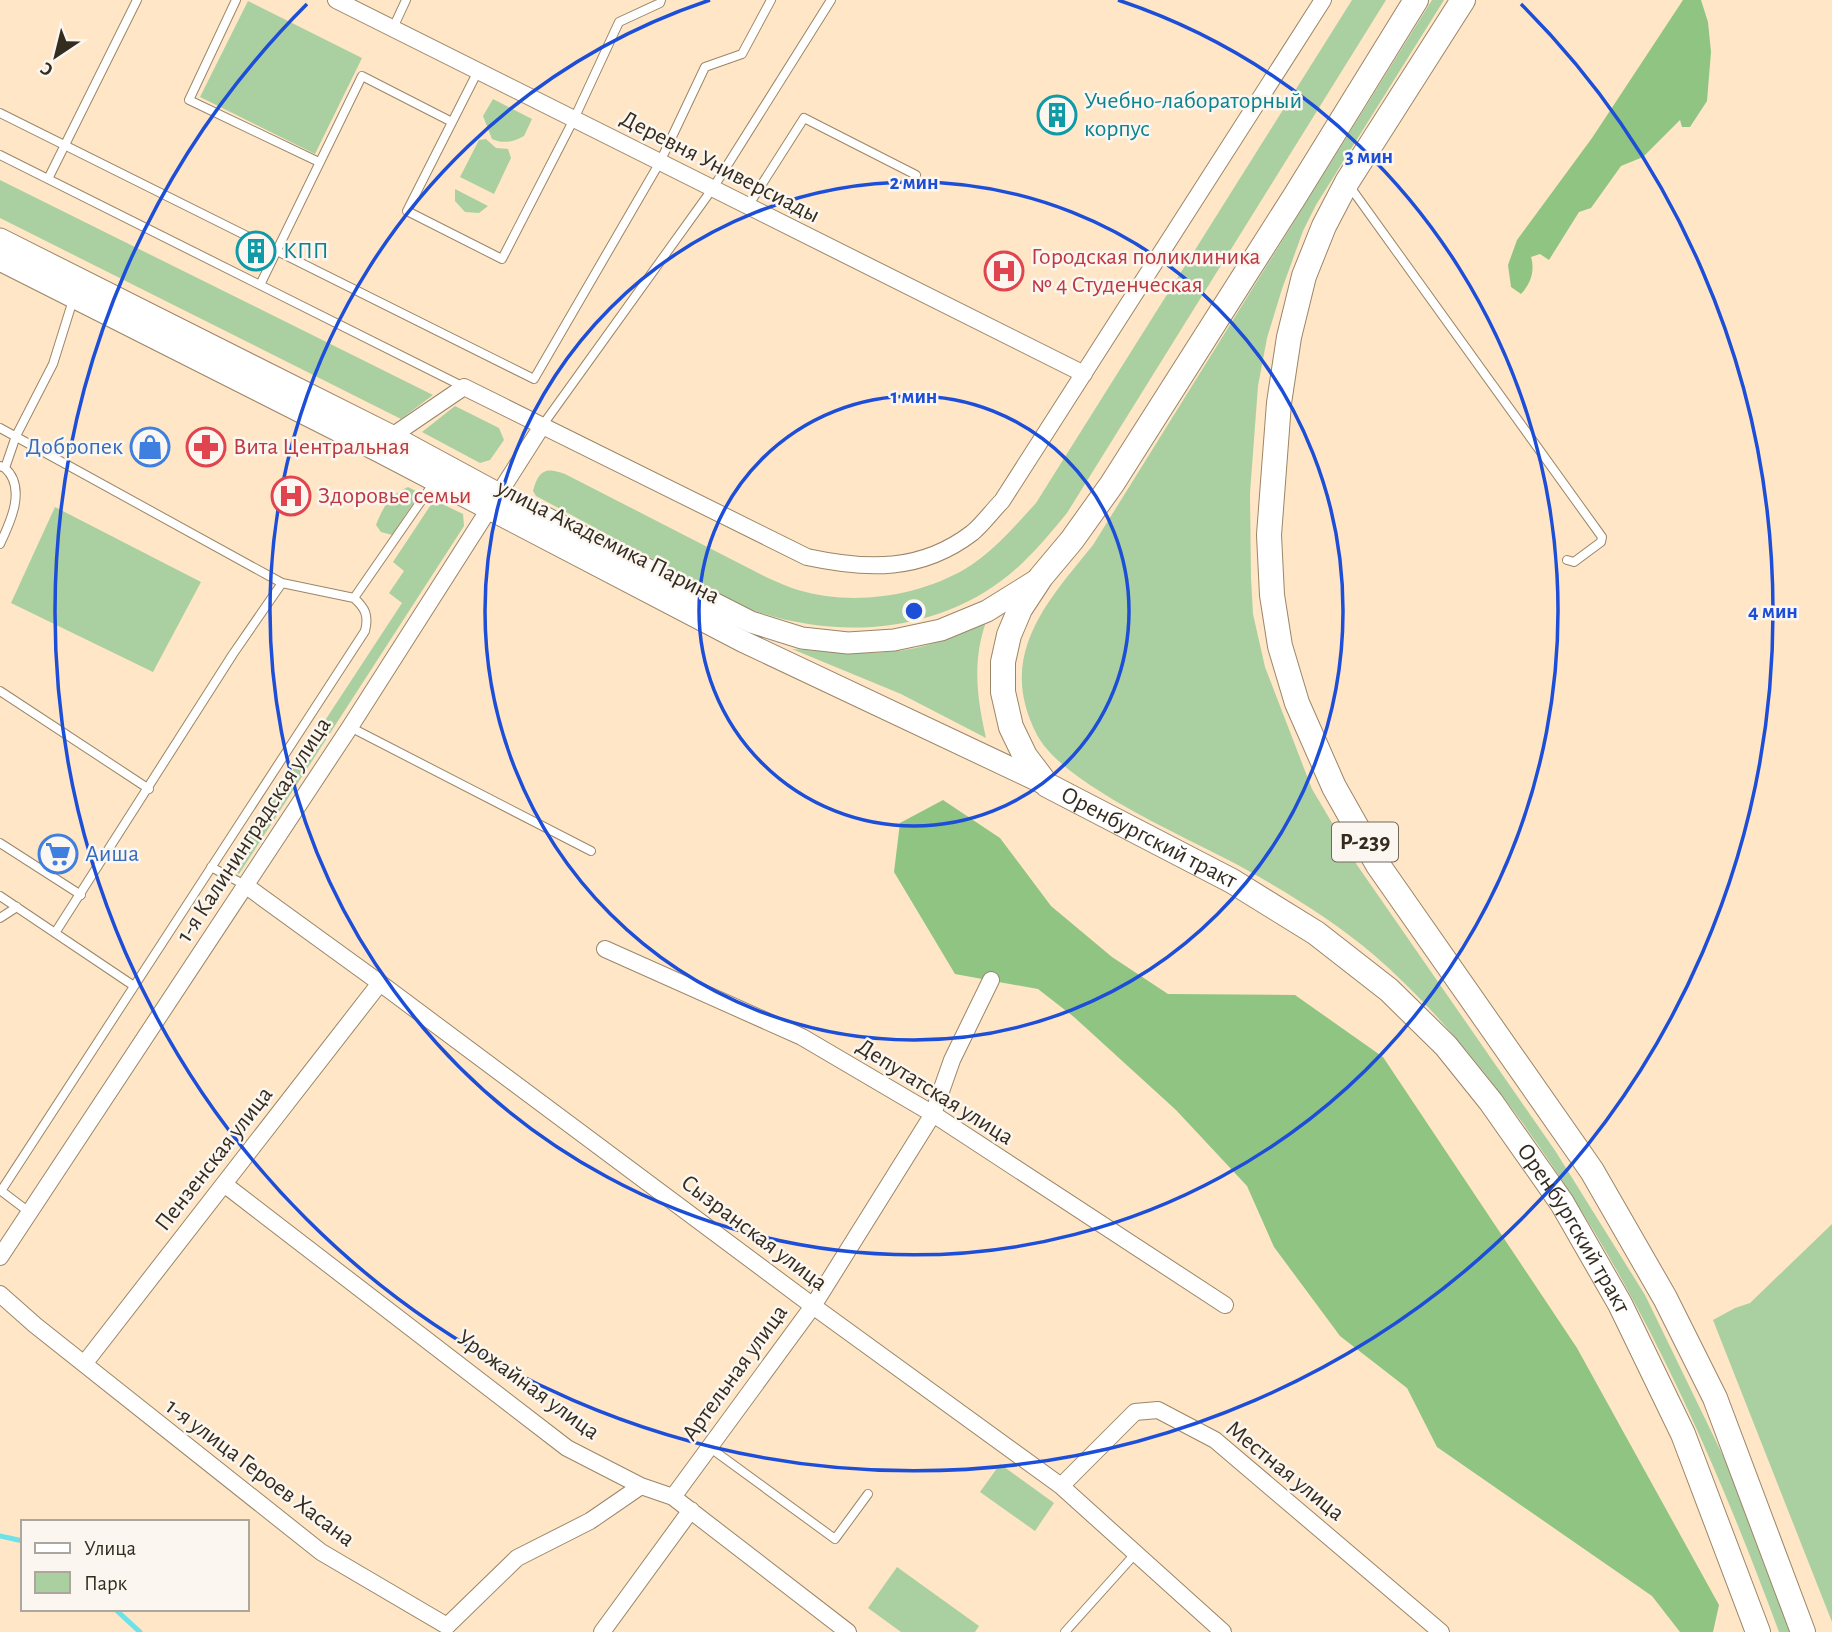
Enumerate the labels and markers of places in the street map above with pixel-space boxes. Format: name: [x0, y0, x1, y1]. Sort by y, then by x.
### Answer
place label: Учебно-лабораторный корпус: [1084, 89, 1302, 141]
building icon: Учебно-лабораторный корпус: [1036, 94, 1078, 136]
building icon: КПП: [235, 230, 277, 272]
place label: КПП: [283, 239, 329, 263]
place label: Городская поликлиника № 4 Студенческая: [1031, 245, 1261, 297]
hospital icon: Городская поликлиника № 4 Студенческая: [983, 250, 1025, 292]
shop icon: Добропек: [129, 426, 171, 468]
pharmacy icon: Вита Центральная: [185, 426, 227, 468]
place label: Добропек: [26, 435, 123, 459]
place label: Вита Центральная: [233, 435, 410, 459]
hospital icon: Здоровье семьи: [270, 475, 312, 517]
place label: Здоровье семьи: [318, 484, 472, 508]
centre of rings: [902, 599, 926, 623]
supermarket icon: Аиша: [37, 833, 79, 875]
place label: Аиша: [85, 842, 139, 866]

